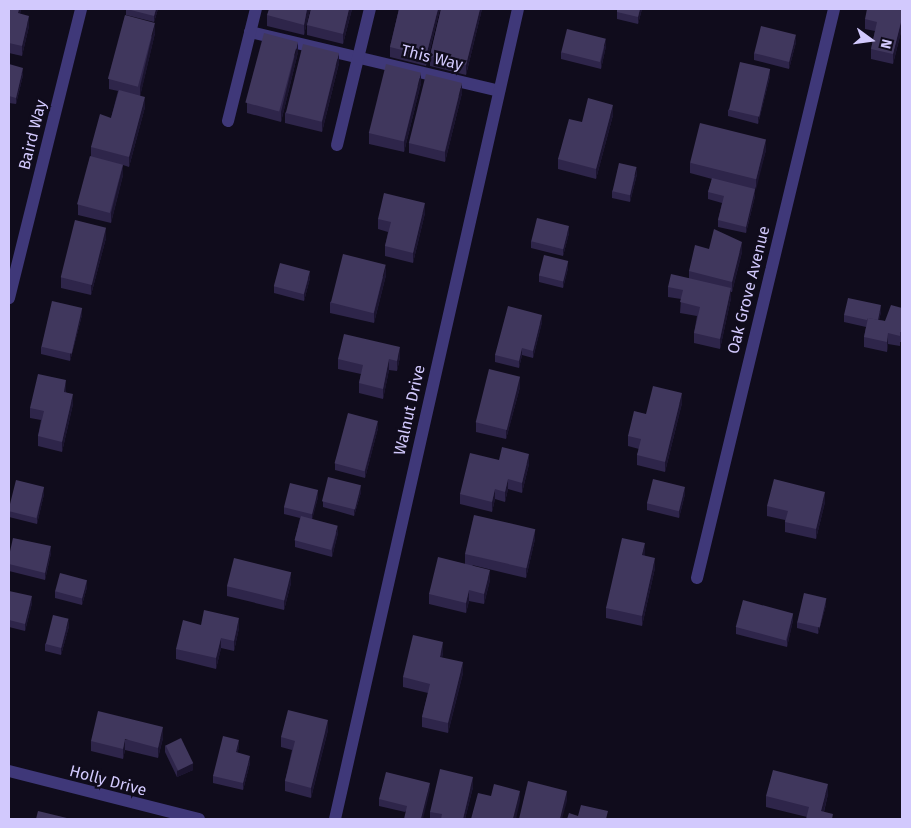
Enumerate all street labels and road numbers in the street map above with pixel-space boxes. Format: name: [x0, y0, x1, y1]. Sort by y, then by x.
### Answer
street label: This Way: [399, 41, 465, 75]
street label: Baird Way: [15, 98, 51, 172]
street label: Oak Grove Avenue: [724, 224, 774, 356]
street label: Walnut Drive: [390, 363, 430, 457]
street label: Holly Drive: [67, 761, 149, 801]

